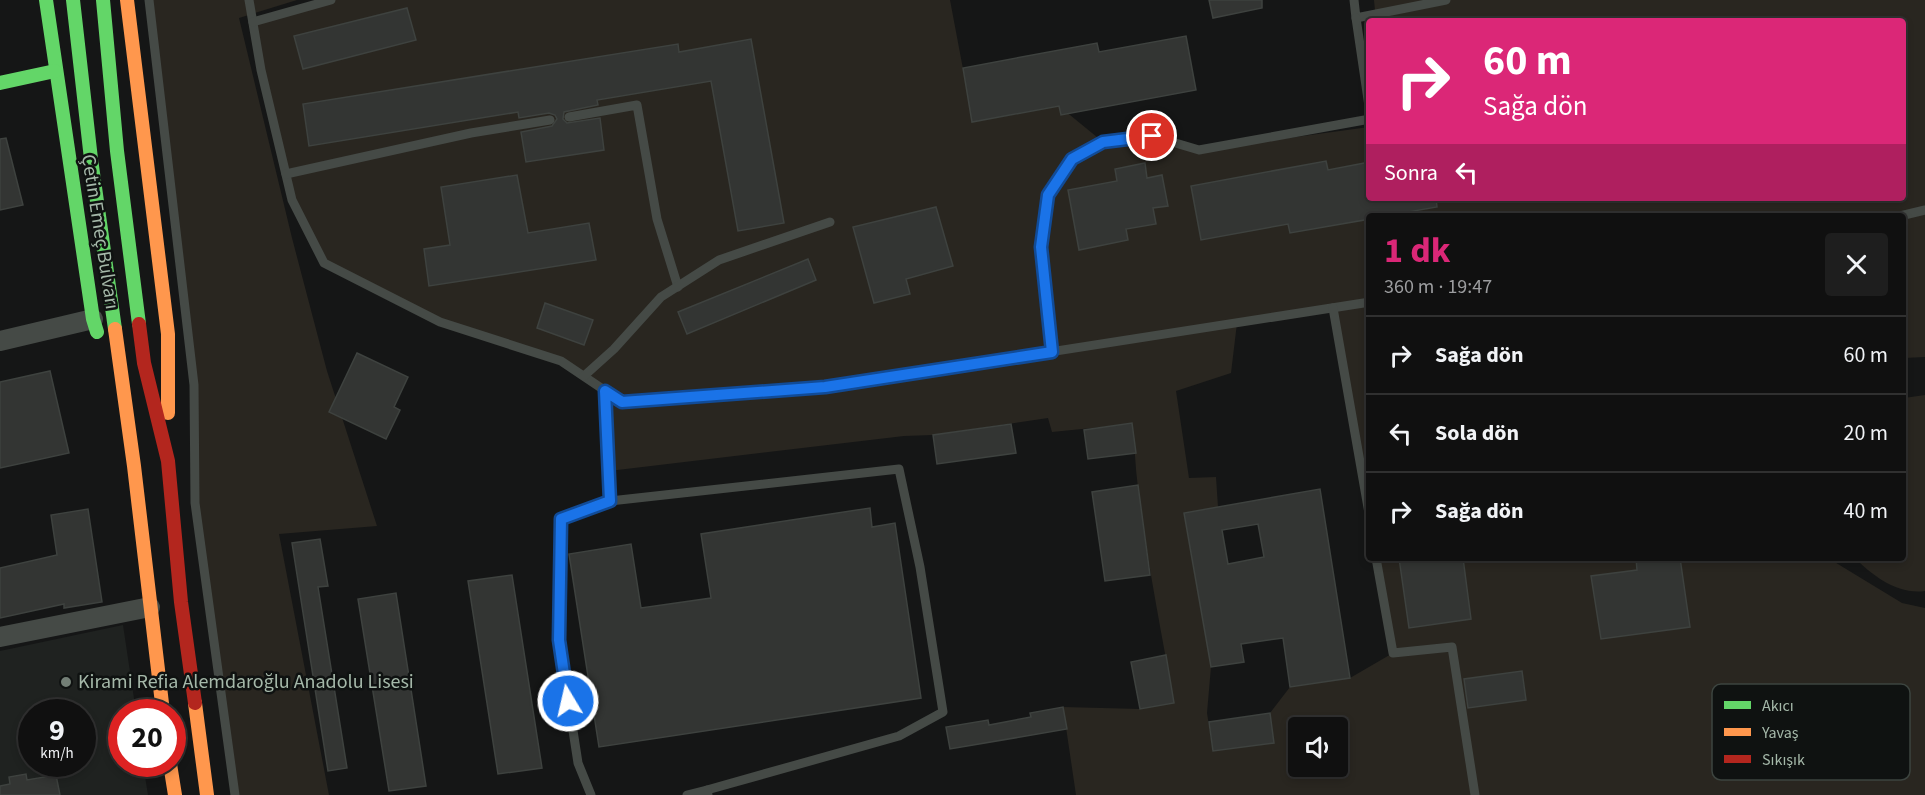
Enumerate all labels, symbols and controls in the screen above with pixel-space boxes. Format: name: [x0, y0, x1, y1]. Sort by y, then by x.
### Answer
text: 60 m: [1483, 31, 1572, 91]
icon: right: [1384, 42, 1462, 120]
text: Sağa dön: [1483, 87, 1588, 126]
pin: [1126, 110, 1177, 161]
icon: arrive: [1135, 119, 1168, 152]
street label: Çetin Emeç Bulvarı: [74, 152, 126, 312]
icon: left: [1450, 156, 1483, 189]
text: Sonra: [1384, 157, 1438, 189]
text: 1 dk: [1384, 225, 1451, 276]
button: close: [1825, 233, 1888, 296]
text: 360 m · 19:47: [1384, 273, 1492, 301]
icon: right: [1384, 339, 1417, 372]
text: Sağa dön: [1435, 339, 1524, 371]
text: 60 m: [1843, 339, 1888, 371]
icon: left: [1384, 417, 1417, 450]
text: Sola dön: [1435, 417, 1519, 449]
text: 20 m: [1843, 417, 1888, 449]
icon: right: [1384, 495, 1417, 528]
text: Sağa dön: [1435, 495, 1524, 527]
text: 40 m: [1843, 495, 1888, 527]
place label: Kirami Refia Alemdaroğlu Anadolu Lisesi: [78, 668, 414, 696]
position arrow: [536, 669, 600, 733]
marker: Kirami Refia Alemdaroğlu Anadolu Lisesi: [59, 675, 73, 689]
legend: [1712, 684, 1910, 780]
text: Akıcı: [1762, 695, 1794, 717]
speed limit sign: 20: [108, 699, 186, 777]
text: 9: [49, 709, 65, 752]
map controls: [1288, 717, 1348, 777]
button: sound: [1288, 717, 1348, 777]
text: Yavaş: [1761, 722, 1799, 744]
text: km/h: [40, 743, 74, 764]
text: Sıkışık: [1762, 749, 1805, 771]

